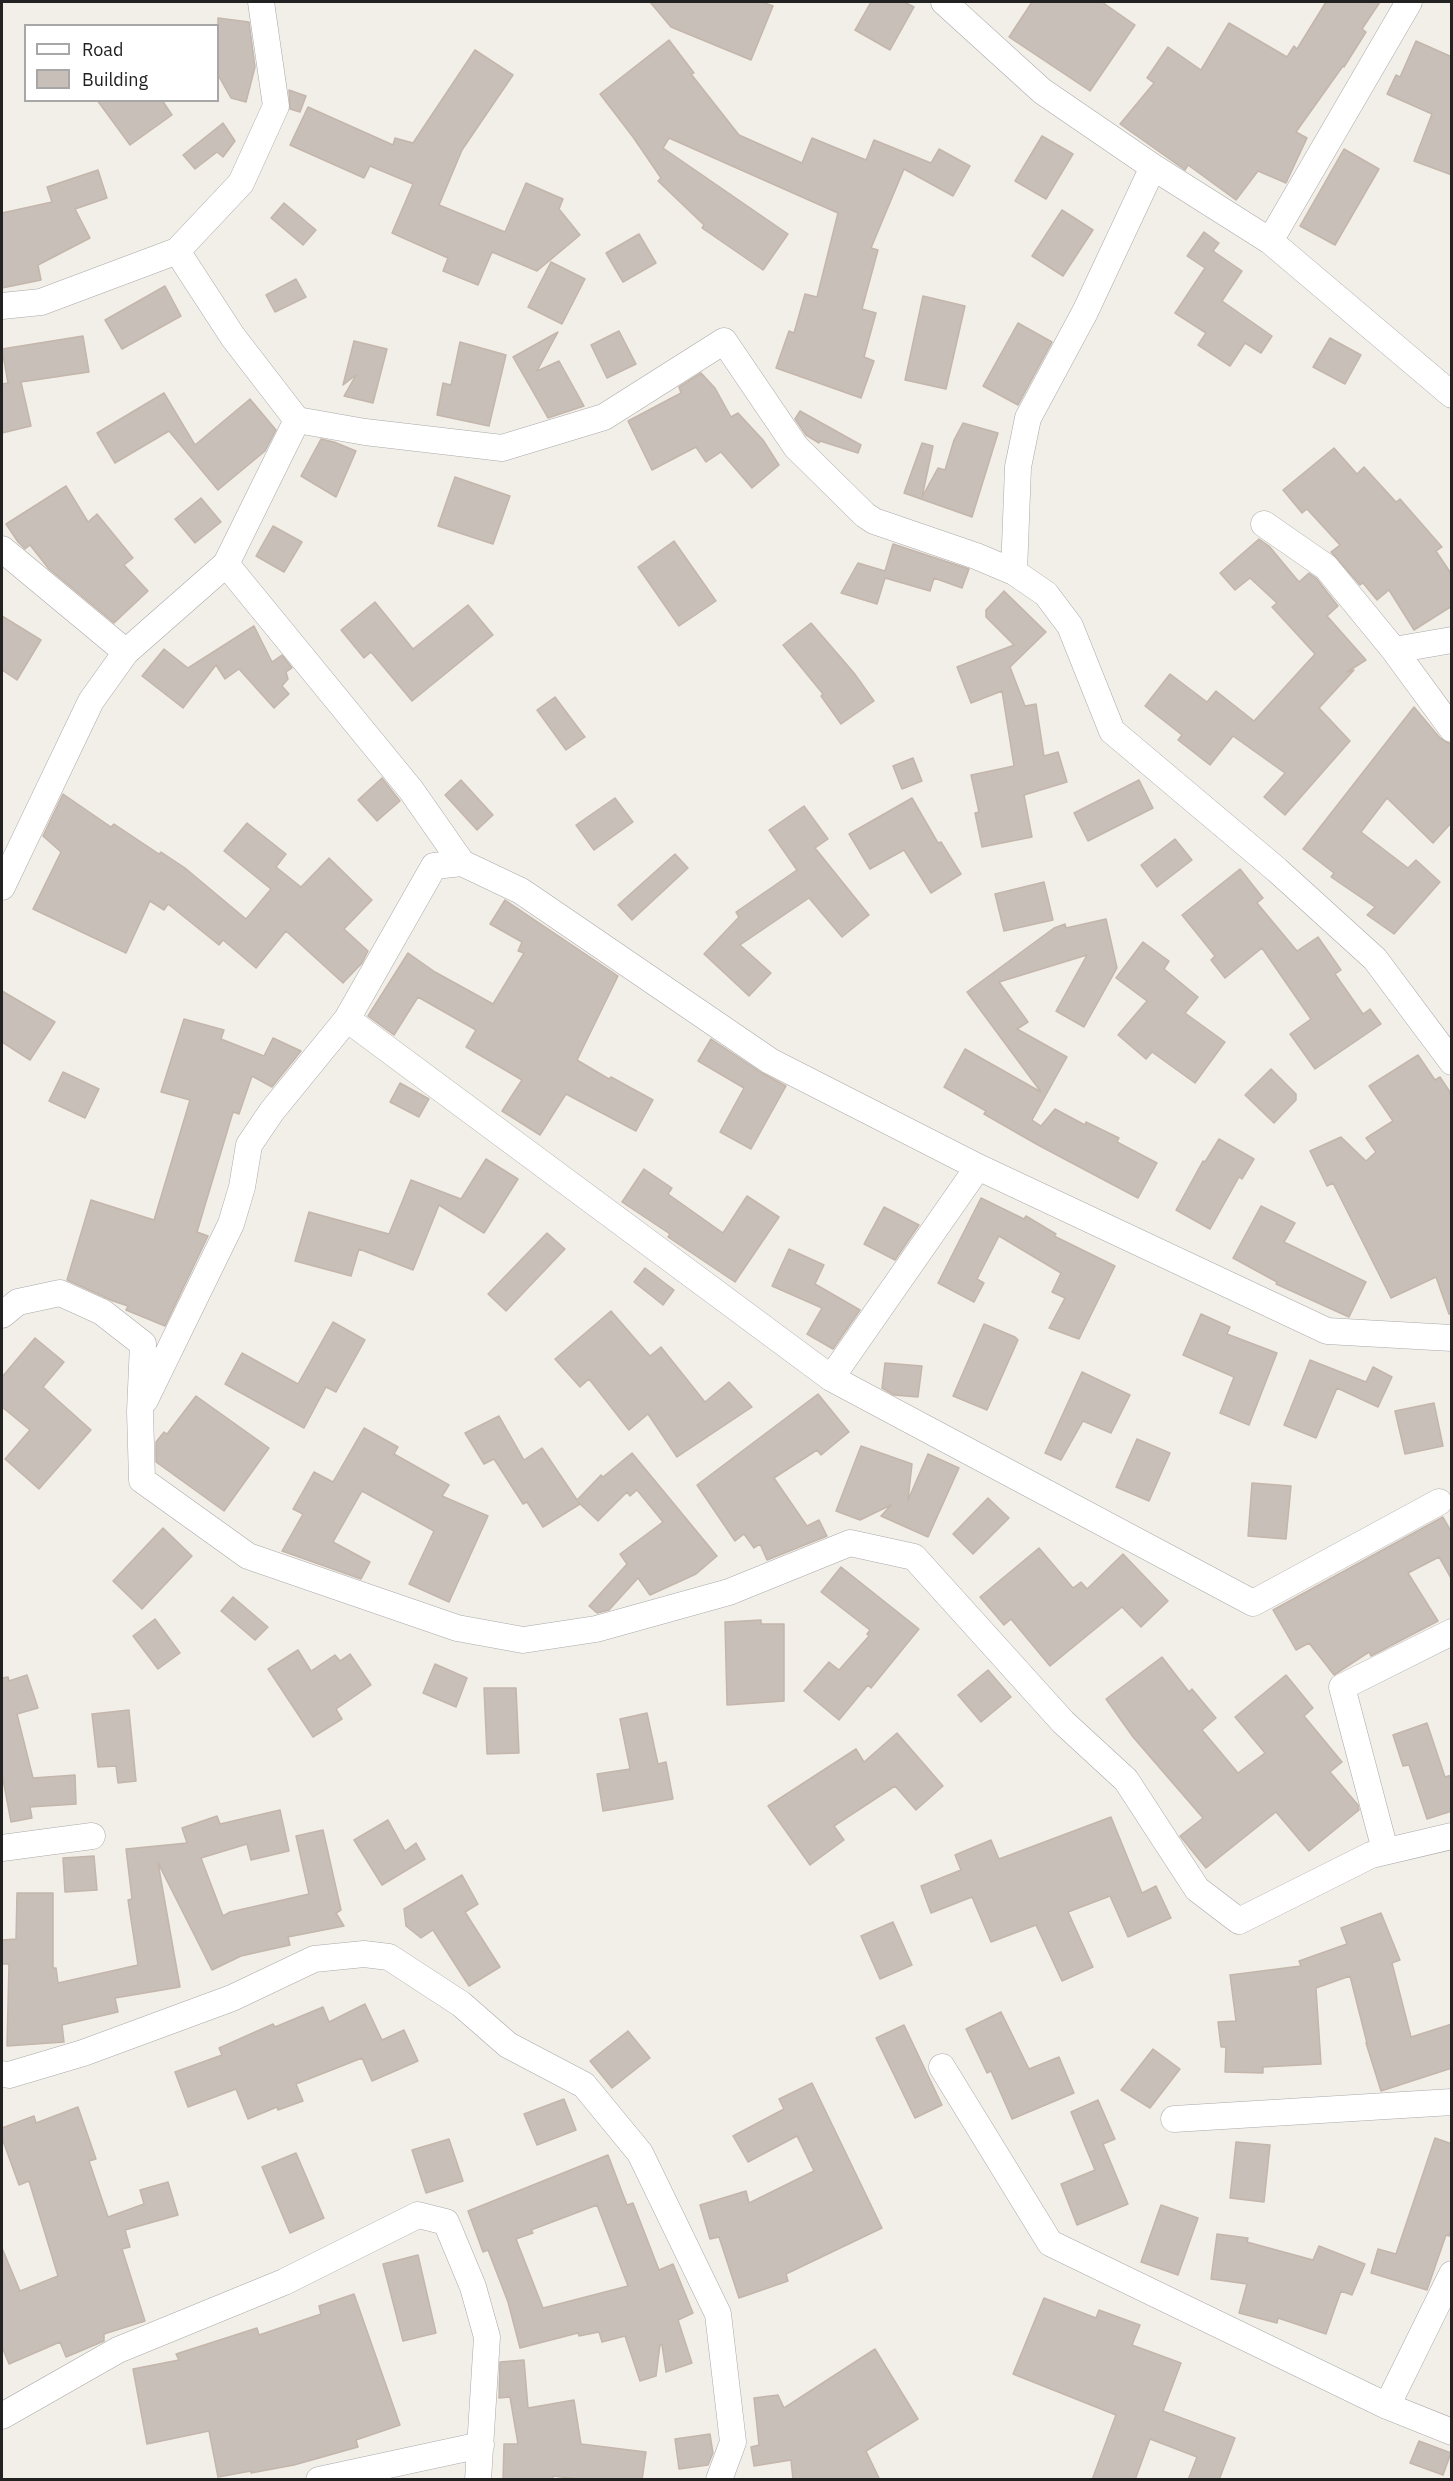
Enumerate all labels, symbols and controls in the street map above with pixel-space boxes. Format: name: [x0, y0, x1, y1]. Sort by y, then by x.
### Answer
legend: [24, 24, 219, 102]
text: Road: [82, 38, 123, 61]
text: Building: [82, 68, 148, 91]

